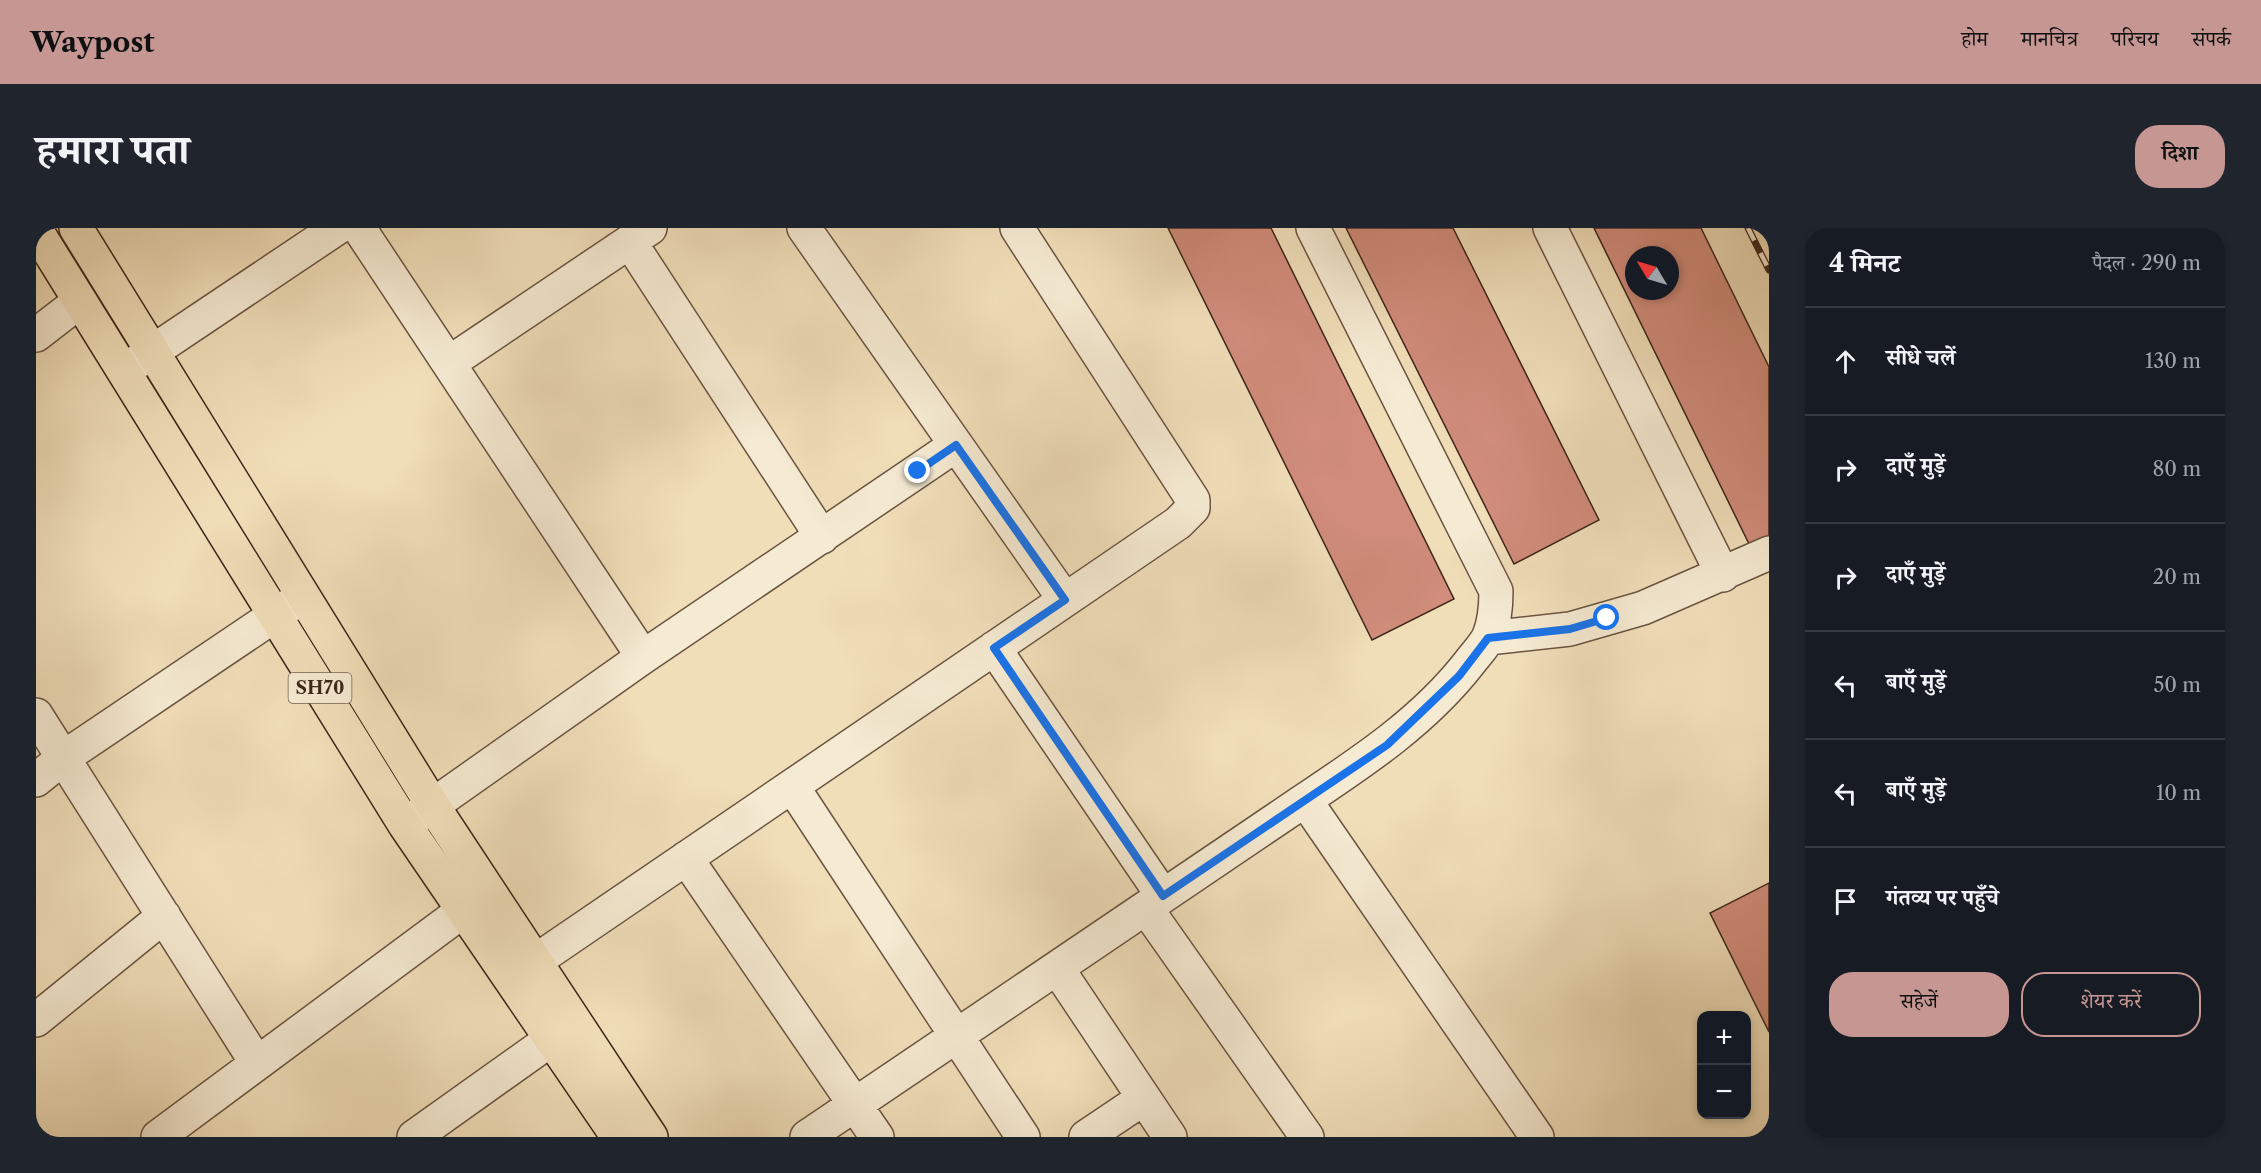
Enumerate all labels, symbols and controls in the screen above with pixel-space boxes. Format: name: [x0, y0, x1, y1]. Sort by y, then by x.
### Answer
text: Waypost: [30, 25, 154, 59]
text: होम: [1961, 26, 1988, 51]
text: मानचित्र: [2021, 26, 2078, 51]
text: परिचय: [2111, 26, 2159, 51]
text: संपर्क: [2192, 26, 2231, 51]
text: हमारा पता: [36, 123, 189, 175]
button: दिशा: [2135, 125, 2225, 188]
north arrow: [1625, 246, 1679, 300]
text: 4 मिनट: [1829, 247, 1900, 279]
text: पैदल · 290 m: [2092, 251, 2201, 275]
text: सीधे चलें: [1886, 344, 1955, 371]
icon: ahead: [1829, 345, 1862, 378]
text: 130 m: [2145, 349, 2201, 373]
text: दाएँ मुड़ें: [1886, 452, 1945, 479]
icon: right: [1829, 453, 1862, 486]
route end: [904, 457, 930, 483]
text: 80 m: [2153, 457, 2201, 481]
text: दाएँ मुड़ें: [1886, 560, 1945, 587]
icon: right: [1829, 561, 1862, 594]
text: 20 m: [2153, 565, 2201, 589]
route start: [1593, 604, 1619, 630]
text: बाएँ मुड़ें: [1886, 668, 1946, 695]
icon: left: [1829, 669, 1862, 702]
road number: SH70: [288, 673, 352, 703]
text: 50 m: [2154, 673, 2201, 697]
text: बाएँ मुड़ें: [1886, 776, 1946, 803]
icon: left: [1829, 777, 1862, 810]
text: 10 m: [2156, 781, 2201, 805]
text: गंतव्य पर पहुँचे: [1886, 884, 1999, 911]
icon: arrive: [1829, 885, 1862, 918]
button: सहेजें: [1829, 972, 2009, 1037]
button: शेयर करें: [2021, 972, 2201, 1037]
map controls: [1697, 1011, 1751, 1119]
button: +: [1697, 1011, 1751, 1065]
button: −: [1697, 1065, 1751, 1119]

